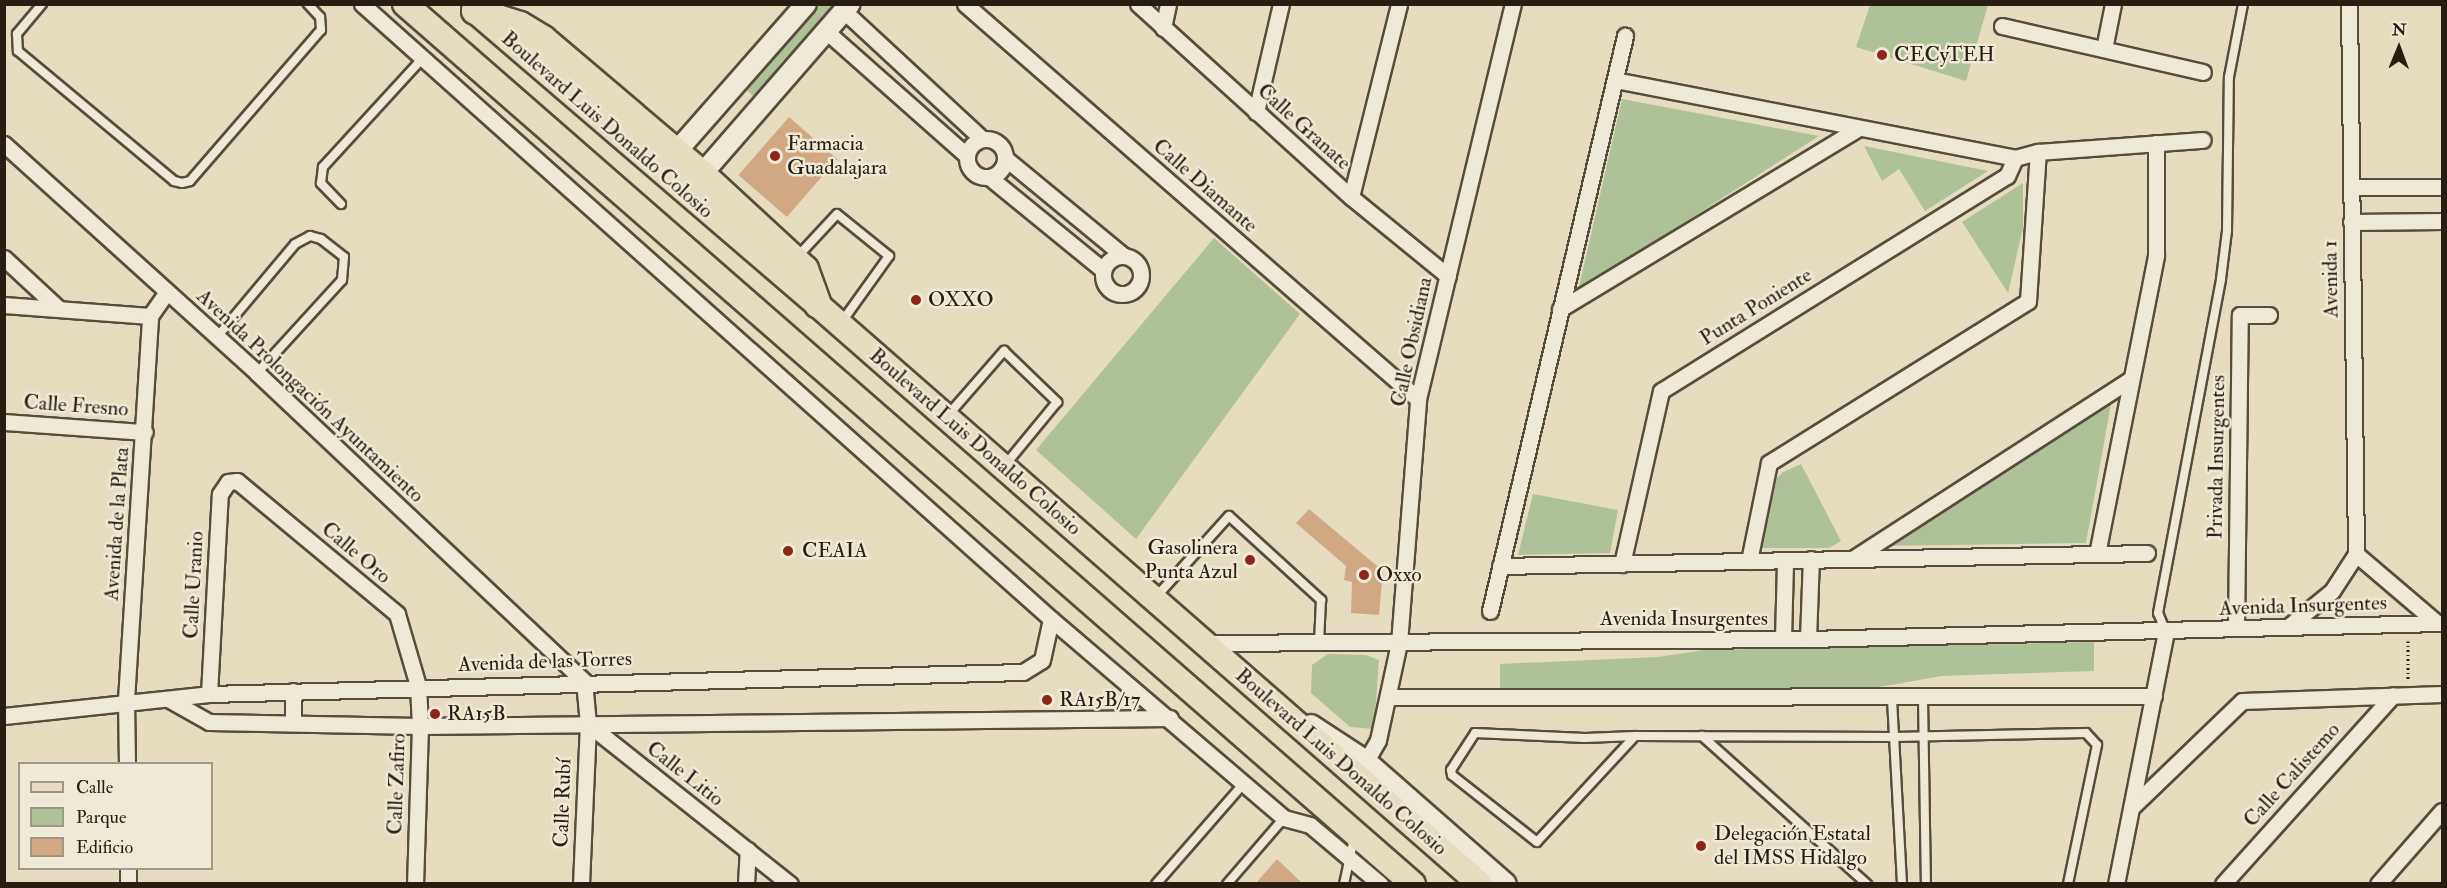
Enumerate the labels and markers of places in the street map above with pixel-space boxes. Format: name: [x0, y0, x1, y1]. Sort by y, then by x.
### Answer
place label: CECyTEH: [1894, 42, 1995, 68]
marker: CECyTEH: [1875, 48, 1889, 62]
place label: Farmacia Guadalajara: [787, 131, 887, 181]
marker: Farmacia Guadalajara: [768, 149, 782, 163]
place label: OXXO: [928, 287, 994, 313]
marker: OXXO: [909, 293, 923, 307]
place label: Gasolinera Punta Azul: [1145, 535, 1238, 585]
place label: CEAIA: [802, 538, 868, 564]
marker: CEAIA: [779, 542, 797, 560]
marker: Gasolinera Punta Azul: [1243, 553, 1257, 567]
place label: Oxxo: [1376, 562, 1422, 588]
marker: Oxxo: [1357, 568, 1371, 582]
place label: RA15B/17: [1059, 687, 1140, 713]
marker: RA15B/17: [1040, 693, 1054, 707]
place label: RA15B: [447, 701, 506, 727]
marker: RA15B: [428, 707, 442, 721]
place label: Delegación Estatal del IMSS Hidalgo: [1714, 821, 1871, 871]
marker: Delegación Estatal del IMSS Hidalgo: [1692, 837, 1710, 855]

